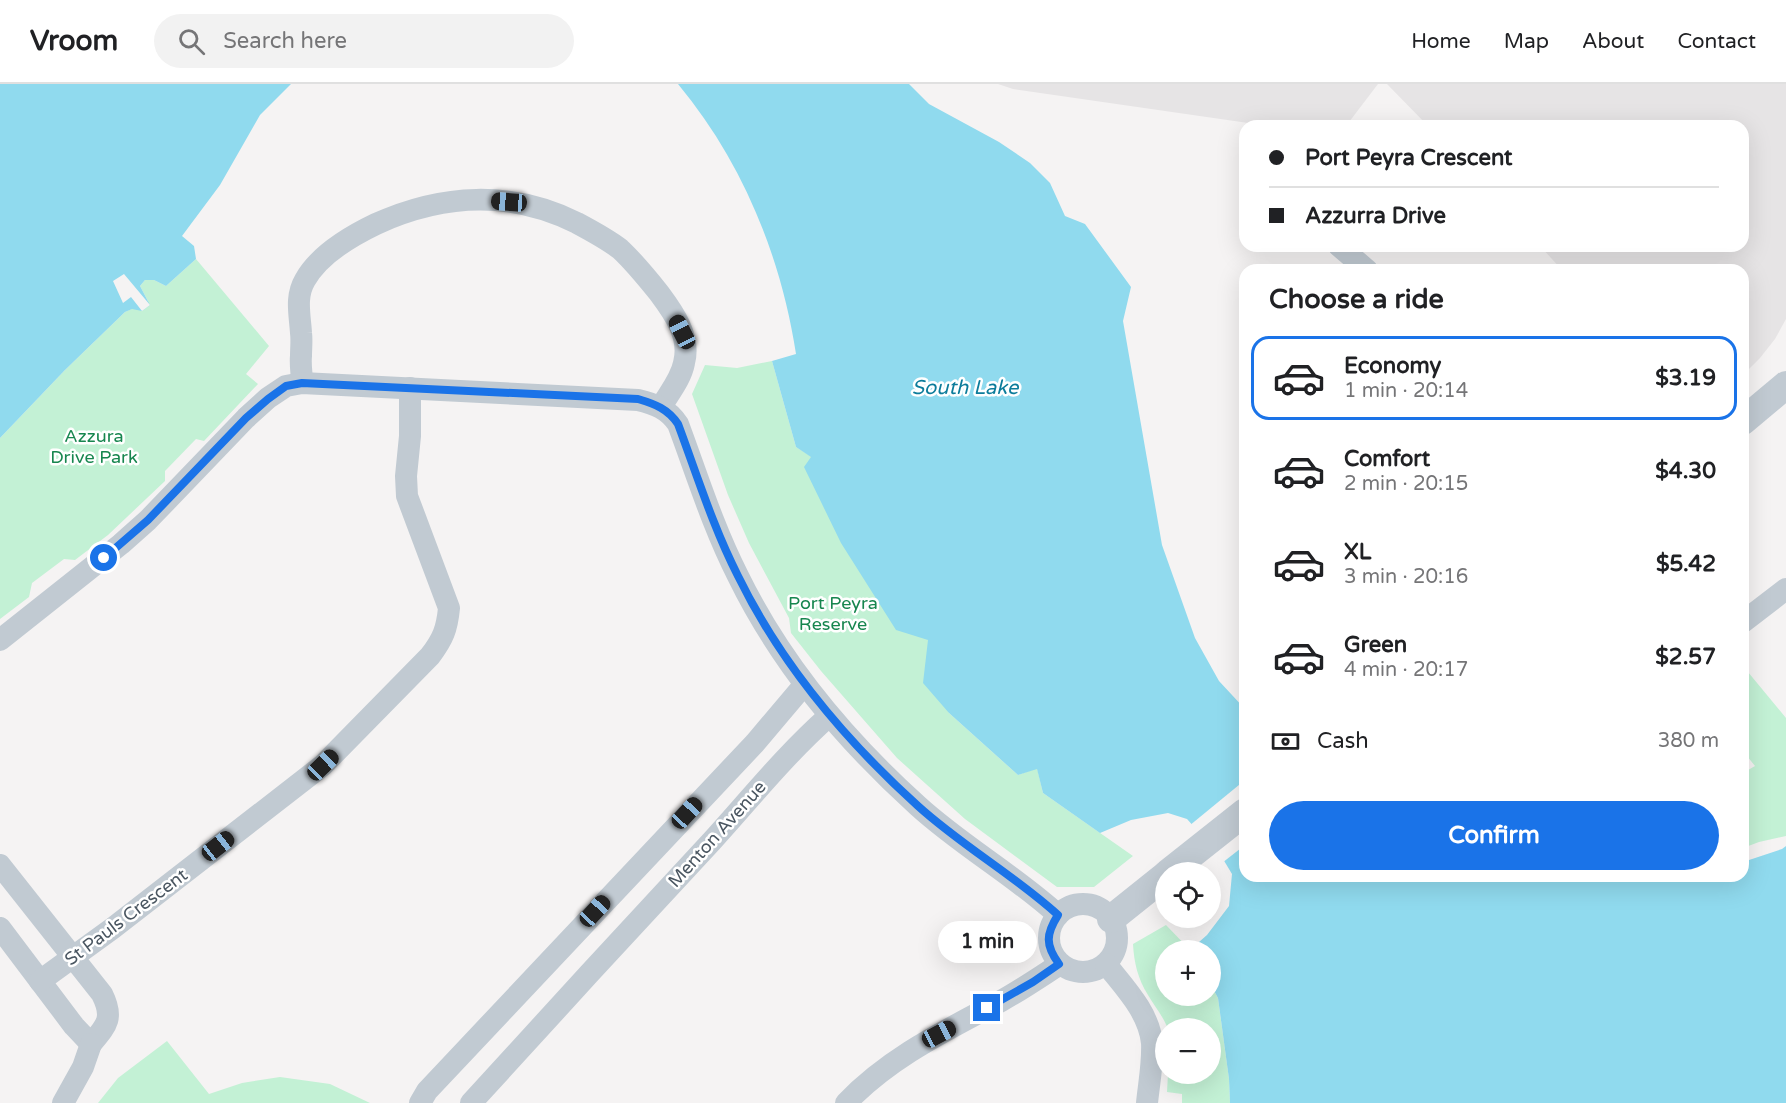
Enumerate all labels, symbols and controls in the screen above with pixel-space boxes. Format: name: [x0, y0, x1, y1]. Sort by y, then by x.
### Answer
search box: [154, 14, 574, 68]
text: Vroom: [30, 24, 118, 58]
icon: search: [175, 25, 208, 58]
text: Search here: [223, 28, 347, 54]
text: Home: [1411, 29, 1471, 54]
text: Map: [1504, 29, 1549, 54]
text: About: [1582, 29, 1644, 54]
text: Contact: [1677, 29, 1756, 54]
text: Port Peyra Crescent: [1305, 145, 1512, 171]
car: [490, 192, 528, 212]
text: Azzurra Drive: [1305, 203, 1446, 229]
text: Choose a ride: [1269, 283, 1444, 316]
car: [666, 312, 698, 352]
icon: car: [1272, 351, 1326, 405]
text: Economy: [1344, 353, 1441, 379]
text: $3.19: [1655, 365, 1716, 391]
water label: South Lake: [912, 376, 1020, 400]
text: 1 min · 20:14: [1344, 379, 1468, 403]
park label: Azzura Drive Park: [50, 425, 138, 468]
icon: car: [1272, 444, 1326, 498]
text: Comfort: [1344, 446, 1430, 472]
text: $4.30: [1655, 458, 1716, 484]
text: 2 min · 20:15: [1344, 472, 1468, 496]
icon: car: [1272, 537, 1326, 591]
text: XL: [1344, 539, 1371, 565]
route start: [90, 544, 117, 571]
text: $5.42: [1656, 551, 1716, 577]
text: 3 min · 20:16: [1344, 565, 1468, 589]
park label: Port Peyra Reserve: [788, 592, 878, 635]
icon: car: [1272, 630, 1326, 684]
text: Green: [1344, 632, 1407, 658]
text: $2.57: [1655, 644, 1716, 670]
text: 4 min · 20:17: [1344, 658, 1468, 682]
icon: cash: [1269, 725, 1302, 758]
text: Cash: [1317, 728, 1369, 754]
text: 380 m: [1658, 729, 1719, 753]
car: [304, 746, 342, 784]
street label: Menton Avenue: [663, 776, 771, 892]
car: [668, 794, 706, 832]
button: Confirm: [1269, 801, 1719, 870]
car: [198, 828, 238, 864]
map controls: [1155, 862, 1221, 1084]
button: locate: [1155, 862, 1221, 928]
street label: St Pauls Crescent: [60, 864, 192, 970]
car: [576, 892, 614, 930]
callout: 1 min: [938, 921, 1036, 963]
text: 1 min: [961, 930, 1014, 954]
button: +: [1155, 940, 1221, 1006]
route end: [973, 994, 1000, 1021]
car: [919, 1018, 959, 1050]
button: −: [1155, 1018, 1221, 1084]

